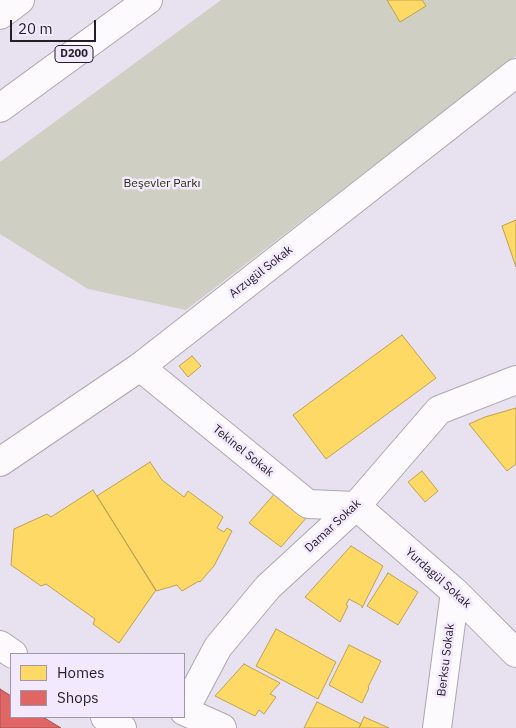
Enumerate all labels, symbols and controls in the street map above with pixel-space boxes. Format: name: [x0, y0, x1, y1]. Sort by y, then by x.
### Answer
scale bar: [12, 10, 99, 42]
text: 20 m: [18, 19, 53, 38]
road number: D200: [55, 46, 93, 62]
park label: Beşevler Parkı: [123, 177, 201, 191]
street label: Arzugül Sokak: [226, 243, 296, 301]
street label: Tekinel Sokak: [210, 422, 276, 480]
street label: Damar Sokak: [302, 496, 364, 556]
street label: Yurdagül Sokak: [402, 545, 474, 611]
street label: Berksu Sokak: [434, 623, 458, 697]
legend: [10, 653, 185, 718]
text: Homes: [57, 663, 105, 682]
text: Shops: [57, 688, 99, 707]

